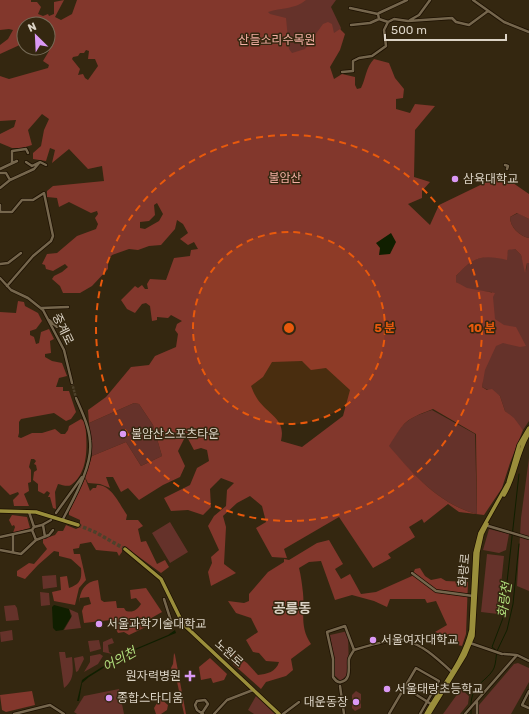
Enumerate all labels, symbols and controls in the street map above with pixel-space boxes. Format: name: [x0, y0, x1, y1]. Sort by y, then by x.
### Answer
north arrow: [16, 16, 56, 56]
scale bar: [385, 16, 506, 42]
text: N: [26, 20, 38, 35]
text: 500 m: [391, 23, 427, 37]
park label: 산들소리수목원: [238, 33, 316, 47]
park label: 불암산: [268, 171, 302, 185]
place label: 삼육대학교: [463, 172, 518, 186]
marker: 삼육대학교: [450, 174, 460, 184]
street label: 중계로: [49, 311, 77, 347]
centre of rings: [282, 321, 296, 335]
text: 5 분: [374, 321, 396, 335]
text: 10 분: [468, 321, 496, 335]
place label: 불암산스포츠타운: [131, 427, 219, 441]
marker: 불암산스포츠타운: [118, 429, 128, 439]
street label: 화랑로: [456, 553, 472, 587]
water label: 화랑천: [495, 580, 515, 619]
district label: 공릉동: [273, 600, 311, 617]
place label: 서울과학기술대학교: [107, 617, 206, 631]
marker: 서울과학기술대학교: [94, 619, 104, 629]
place label: 서울여자대학교: [381, 633, 458, 647]
marker: 서울여자대학교: [368, 635, 378, 645]
street label: 노원로: [212, 637, 246, 669]
water label: 어의천: [100, 644, 139, 675]
place label: 원자력병원: [126, 669, 181, 683]
marker: 원자력병원: [184, 670, 196, 682]
place label: 서울태랑초등학교: [395, 682, 483, 696]
marker: 서울태랑초등학교: [382, 684, 392, 694]
place label: 종합스타디움: [117, 691, 183, 705]
marker: 종합스타디움: [104, 693, 114, 703]
place label: 대운동장: [304, 695, 348, 709]
marker: 대운동장: [351, 697, 361, 707]

